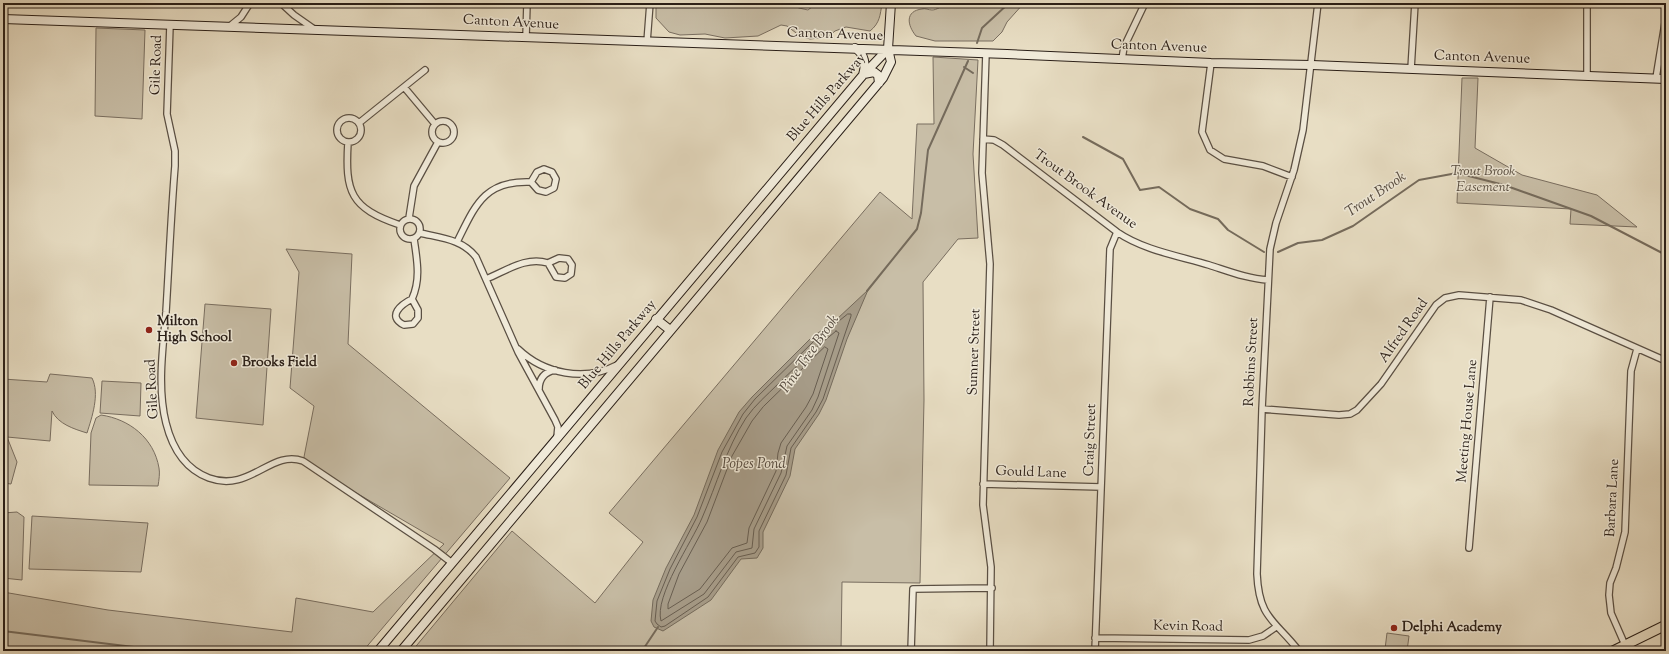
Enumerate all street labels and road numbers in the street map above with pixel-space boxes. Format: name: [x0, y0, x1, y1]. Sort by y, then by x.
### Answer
street label: Canton Avenue: [462, 10, 560, 36]
street label: Canton Avenue: [787, 23, 883, 47]
street label: Gile Road: [146, 34, 168, 95]
street label: Canton Avenue: [1111, 35, 1207, 59]
street label: Canton Avenue: [1434, 46, 1530, 70]
street label: Blue Hills Parkway: [783, 49, 871, 147]
street label: Trout Brook Avenue: [1029, 145, 1141, 235]
street label: Alfred Road: [1375, 295, 1434, 367]
street label: Blue Hills Parkway: [574, 296, 662, 394]
street label: Sumner Street: [963, 308, 987, 396]
street label: Robbins Street: [1240, 317, 1264, 407]
street label: Gile Road: [141, 358, 165, 420]
street label: Meeting House Lane: [1453, 359, 1483, 483]
street label: Craig Street: [1080, 403, 1102, 477]
street label: Barbara Lane: [1601, 458, 1625, 538]
street label: Gould Lane: [995, 462, 1067, 484]
street label: Kevin Road: [1153, 616, 1223, 638]

